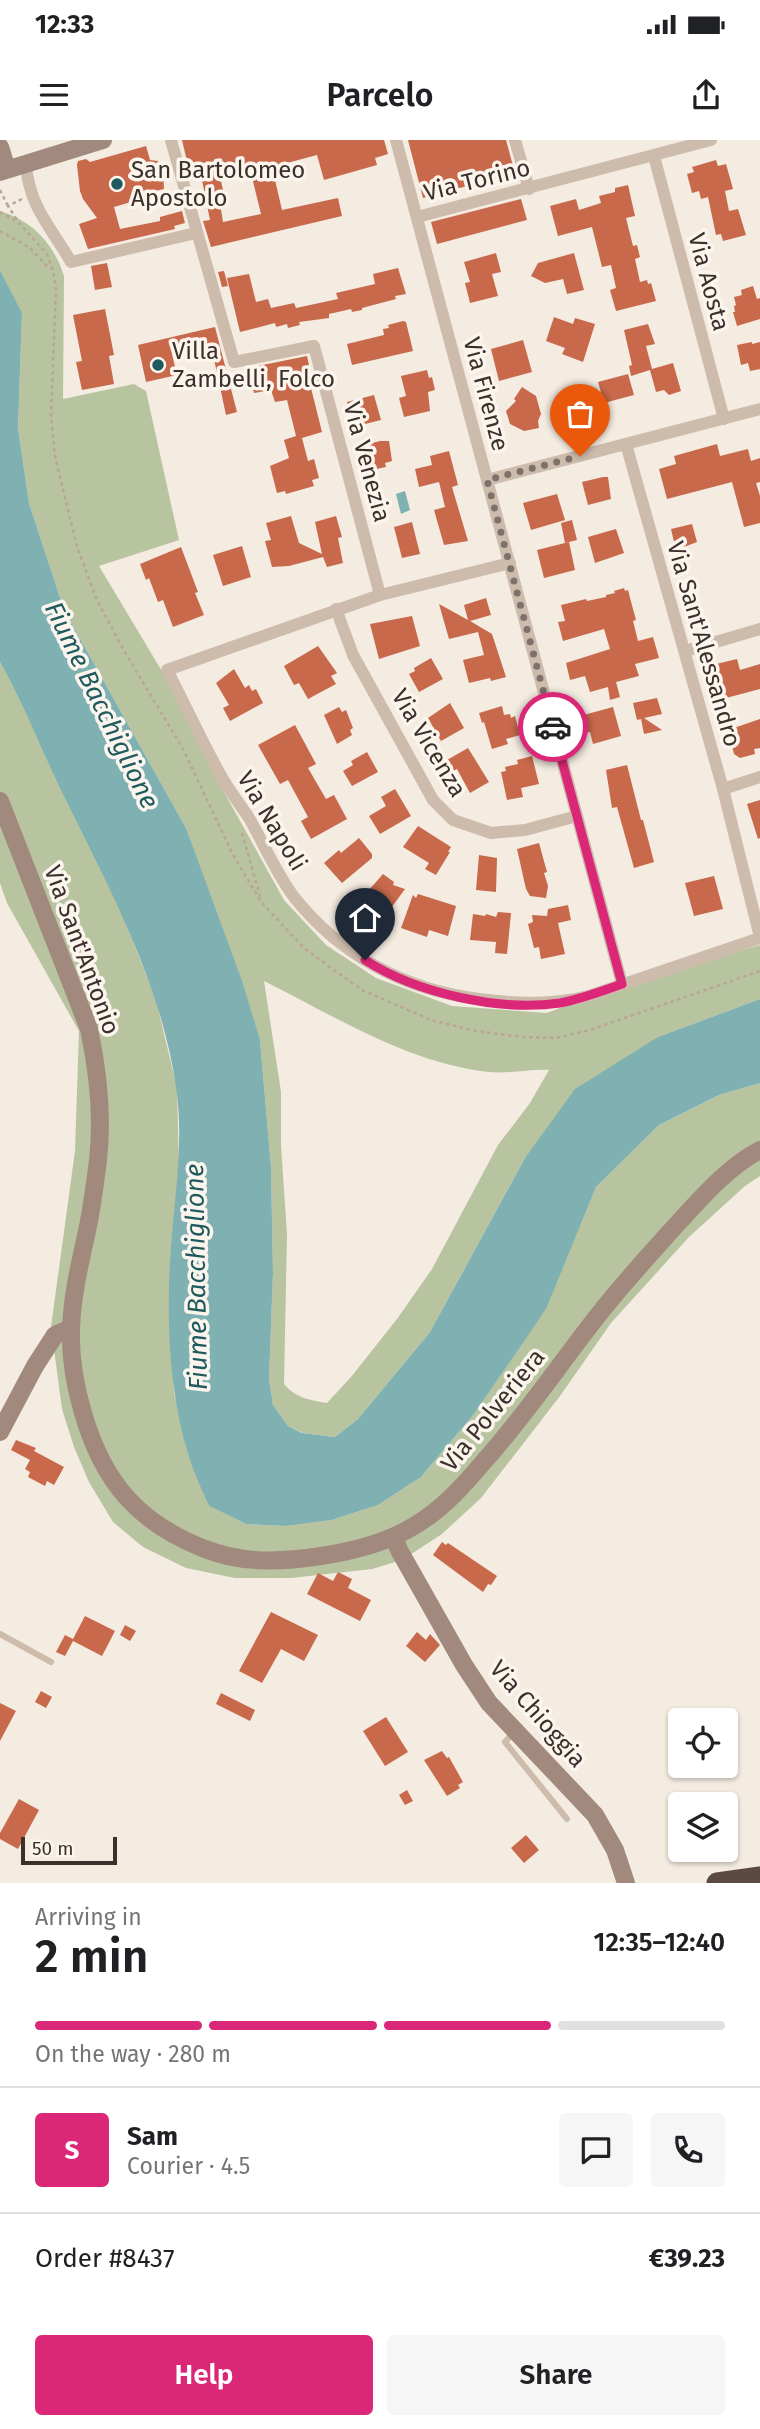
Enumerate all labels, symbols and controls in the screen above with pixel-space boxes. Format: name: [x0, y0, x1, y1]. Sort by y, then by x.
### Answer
text: 12:33: [35, 9, 94, 40]
icon: menu: [35, 76, 73, 114]
text: Parcelo: [327, 76, 433, 114]
icon: share: [687, 76, 725, 114]
street label: Via Torino: [421, 153, 533, 207]
place label: San Bartolomeo Apostolo: [131, 156, 305, 212]
marker: San Bartolomeo Apostolo: [109, 176, 125, 192]
street label: Via Aosta: [683, 230, 735, 334]
street label: Via Firenze: [457, 334, 515, 454]
place label: Villa Zambelli, Folco: [172, 337, 335, 393]
marker: Villa Zambelli, Folco: [150, 357, 166, 373]
pin: [550, 384, 610, 456]
icon: bag: [561, 395, 599, 433]
street label: Via Venezia: [338, 399, 396, 525]
street label: Via Sant'Alessandro: [661, 538, 747, 750]
water label: Fiume Bacchiglione: [38, 597, 165, 814]
street label: Via Vicenza: [386, 684, 472, 802]
courier: [518, 692, 588, 762]
icon: car: [534, 708, 572, 746]
street label: Via Napoli: [231, 766, 313, 876]
street label: Via Sant'Antonio: [38, 862, 126, 1038]
pin: [335, 888, 395, 960]
icon: home: [346, 899, 384, 937]
water label: Fiume Bacchiglione: [179, 1164, 214, 1390]
street label: Via Polveriera: [435, 1343, 551, 1477]
street label: Via Chioggia: [484, 1655, 592, 1773]
map controls: [668, 1708, 738, 1862]
button: locate: [668, 1708, 738, 1778]
button: layers: [668, 1792, 738, 1862]
scale bar: [21, 1834, 117, 1866]
text: 50 m: [32, 1837, 73, 1860]
text: Arriving in: [35, 1903, 142, 1931]
text: 12:35–12:40: [594, 1927, 725, 1958]
text: 2 min: [35, 1929, 148, 1984]
text: On the way · 280 m: [35, 2040, 231, 2068]
button: chat: [559, 2113, 633, 2187]
button: phone: [651, 2113, 725, 2187]
text: Sam: [127, 2121, 178, 2152]
text: S: [65, 2135, 79, 2166]
text: Courier · 4.5: [127, 2152, 250, 2180]
text: Order #8437: [35, 2243, 174, 2274]
text: €39.23: [649, 2243, 725, 2274]
button: Help: [35, 2335, 373, 2415]
button: Share: [387, 2335, 725, 2415]

